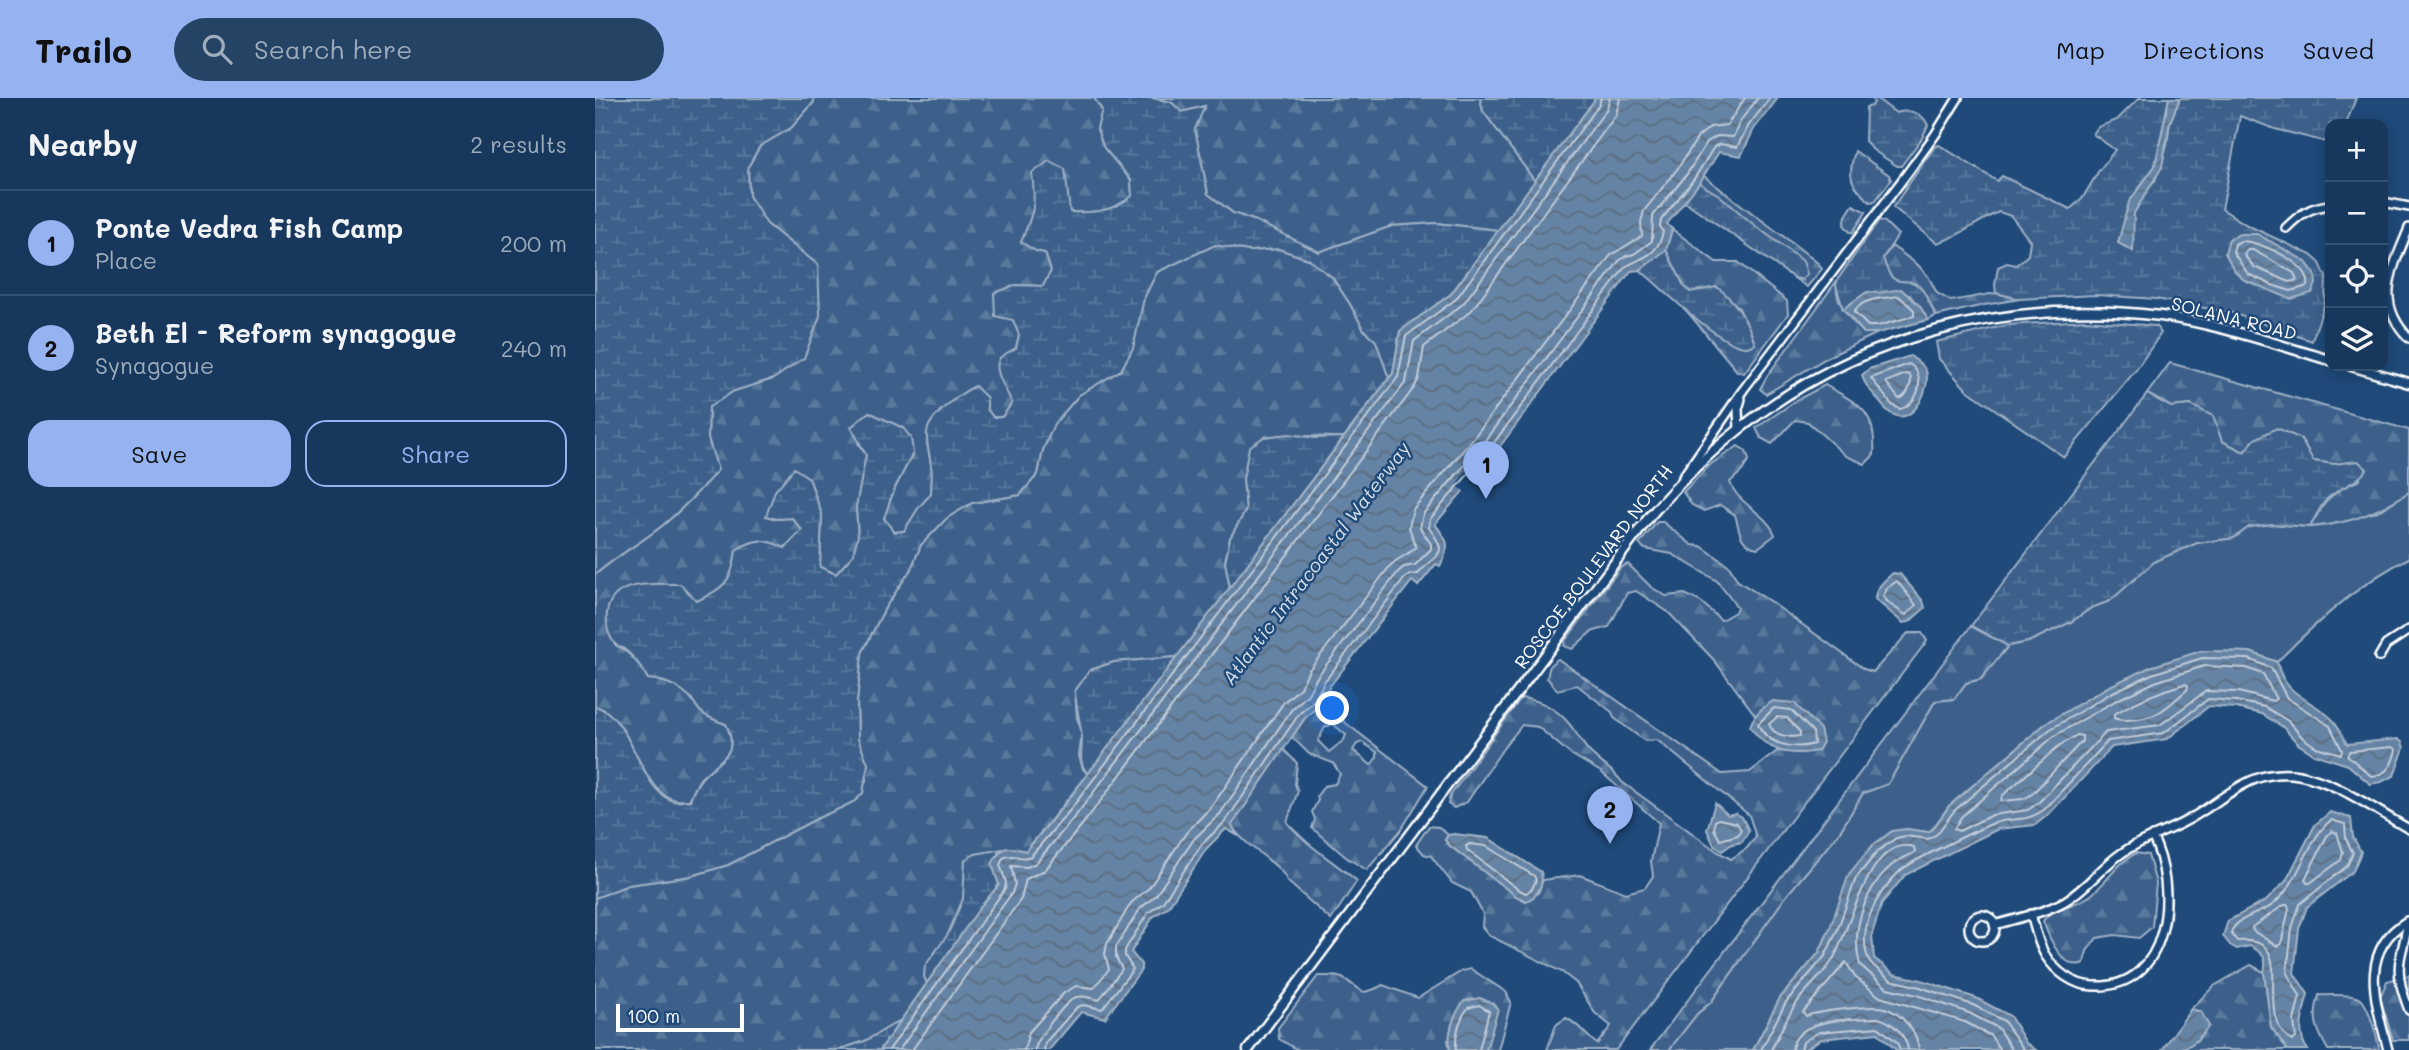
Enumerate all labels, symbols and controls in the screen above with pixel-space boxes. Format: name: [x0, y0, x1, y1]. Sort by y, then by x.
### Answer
search box: [174, 18, 664, 81]
text: Trailo: [35, 28, 132, 71]
icon: search: [198, 30, 236, 68]
text: Search here: [254, 32, 412, 66]
text: Map: [2056, 34, 2105, 65]
text: Directions: [2143, 34, 2265, 65]
text: Saved: [2303, 34, 2374, 65]
map controls: [2325, 119, 2388, 371]
button: +: [2325, 119, 2388, 182]
text: Nearby: [28, 124, 138, 164]
text: 2 results: [470, 129, 567, 159]
button: −: [2325, 182, 2388, 245]
text: Ponte Vedra Fish Camp: [95, 211, 403, 245]
text: 1: [46, 228, 56, 258]
text: 200 m: [500, 228, 567, 258]
text: Place: [95, 245, 157, 275]
button: locate: [2325, 245, 2388, 308]
street label: SOLANA ROAD: [2169, 291, 2299, 345]
button: layers: [2325, 308, 2388, 371]
text: Beth El - Reform synagogue: [95, 316, 457, 350]
text: 2: [45, 333, 57, 363]
text: 240 m: [501, 333, 567, 363]
text: Synagogue: [95, 350, 214, 380]
button: Save: [28, 420, 291, 487]
button: Share: [305, 420, 567, 487]
water label: Atlantic Intracoastal Waterway: [1216, 436, 1415, 689]
pin: 1: [1463, 441, 1509, 499]
street label: ROSCOE BOULEVARD NORTH: [1509, 460, 1678, 673]
your location: [1315, 691, 1349, 725]
pin: 2: [1587, 786, 1633, 844]
scale bar: [616, 1001, 744, 1033]
text: 100 m: [627, 1003, 680, 1028]

